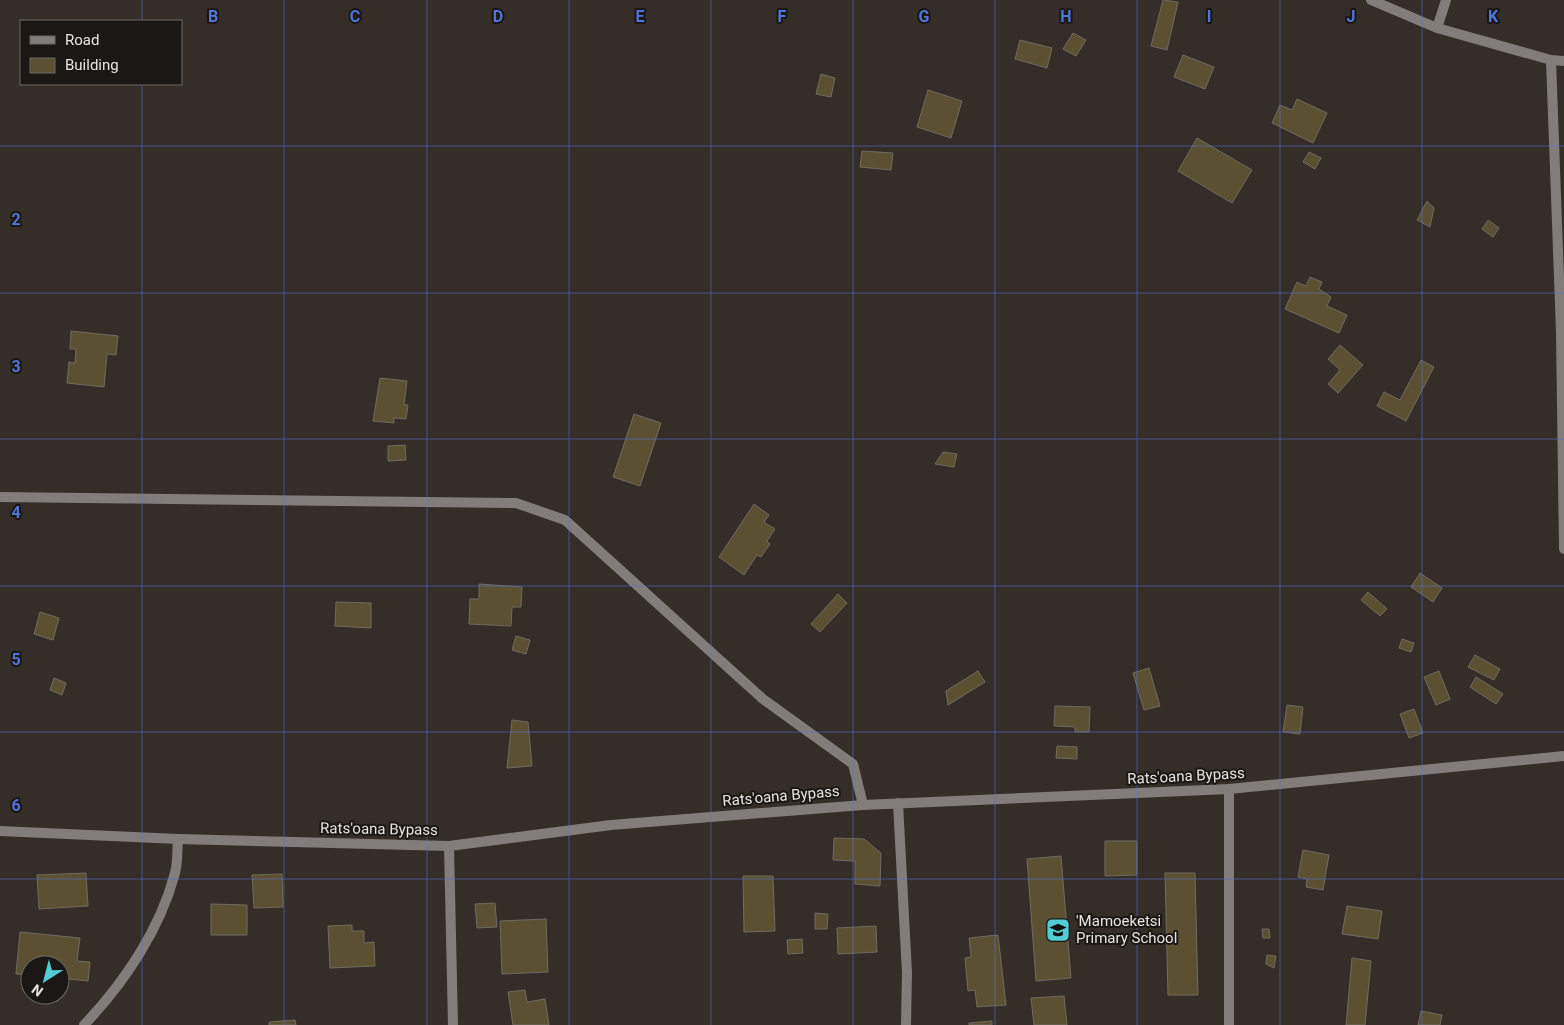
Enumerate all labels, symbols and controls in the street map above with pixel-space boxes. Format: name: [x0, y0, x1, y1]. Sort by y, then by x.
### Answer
text: B: [208, 7, 218, 26]
text: C: [350, 7, 360, 26]
text: D: [493, 7, 503, 26]
text: E: [636, 7, 645, 26]
text: F: [778, 7, 787, 26]
text: G: [919, 7, 930, 26]
text: H: [1060, 7, 1072, 26]
text: I: [1207, 7, 1211, 26]
text: J: [1347, 7, 1355, 26]
text: K: [1488, 7, 1499, 26]
legend: [20, 20, 182, 85]
text: Road: [65, 31, 99, 49]
text: Building: [65, 56, 119, 74]
text: 2: [11, 210, 21, 229]
text: 3: [11, 357, 21, 376]
text: 4: [11, 503, 21, 522]
text: 5: [11, 650, 21, 669]
street label: Rats'oana Bypass: [1127, 764, 1245, 788]
street label: Rats'oana Bypass: [722, 782, 840, 810]
text: 6: [11, 796, 21, 815]
street label: Rats'oana Bypass: [320, 819, 438, 839]
place label: 'Mamoeketsi Primary School: [1076, 912, 1177, 947]
school or university icon: 'Mamoeketsi Primary School: [1045, 917, 1071, 943]
north arrow: [20, 955, 70, 1005]
text: N: [29, 981, 46, 1000]

